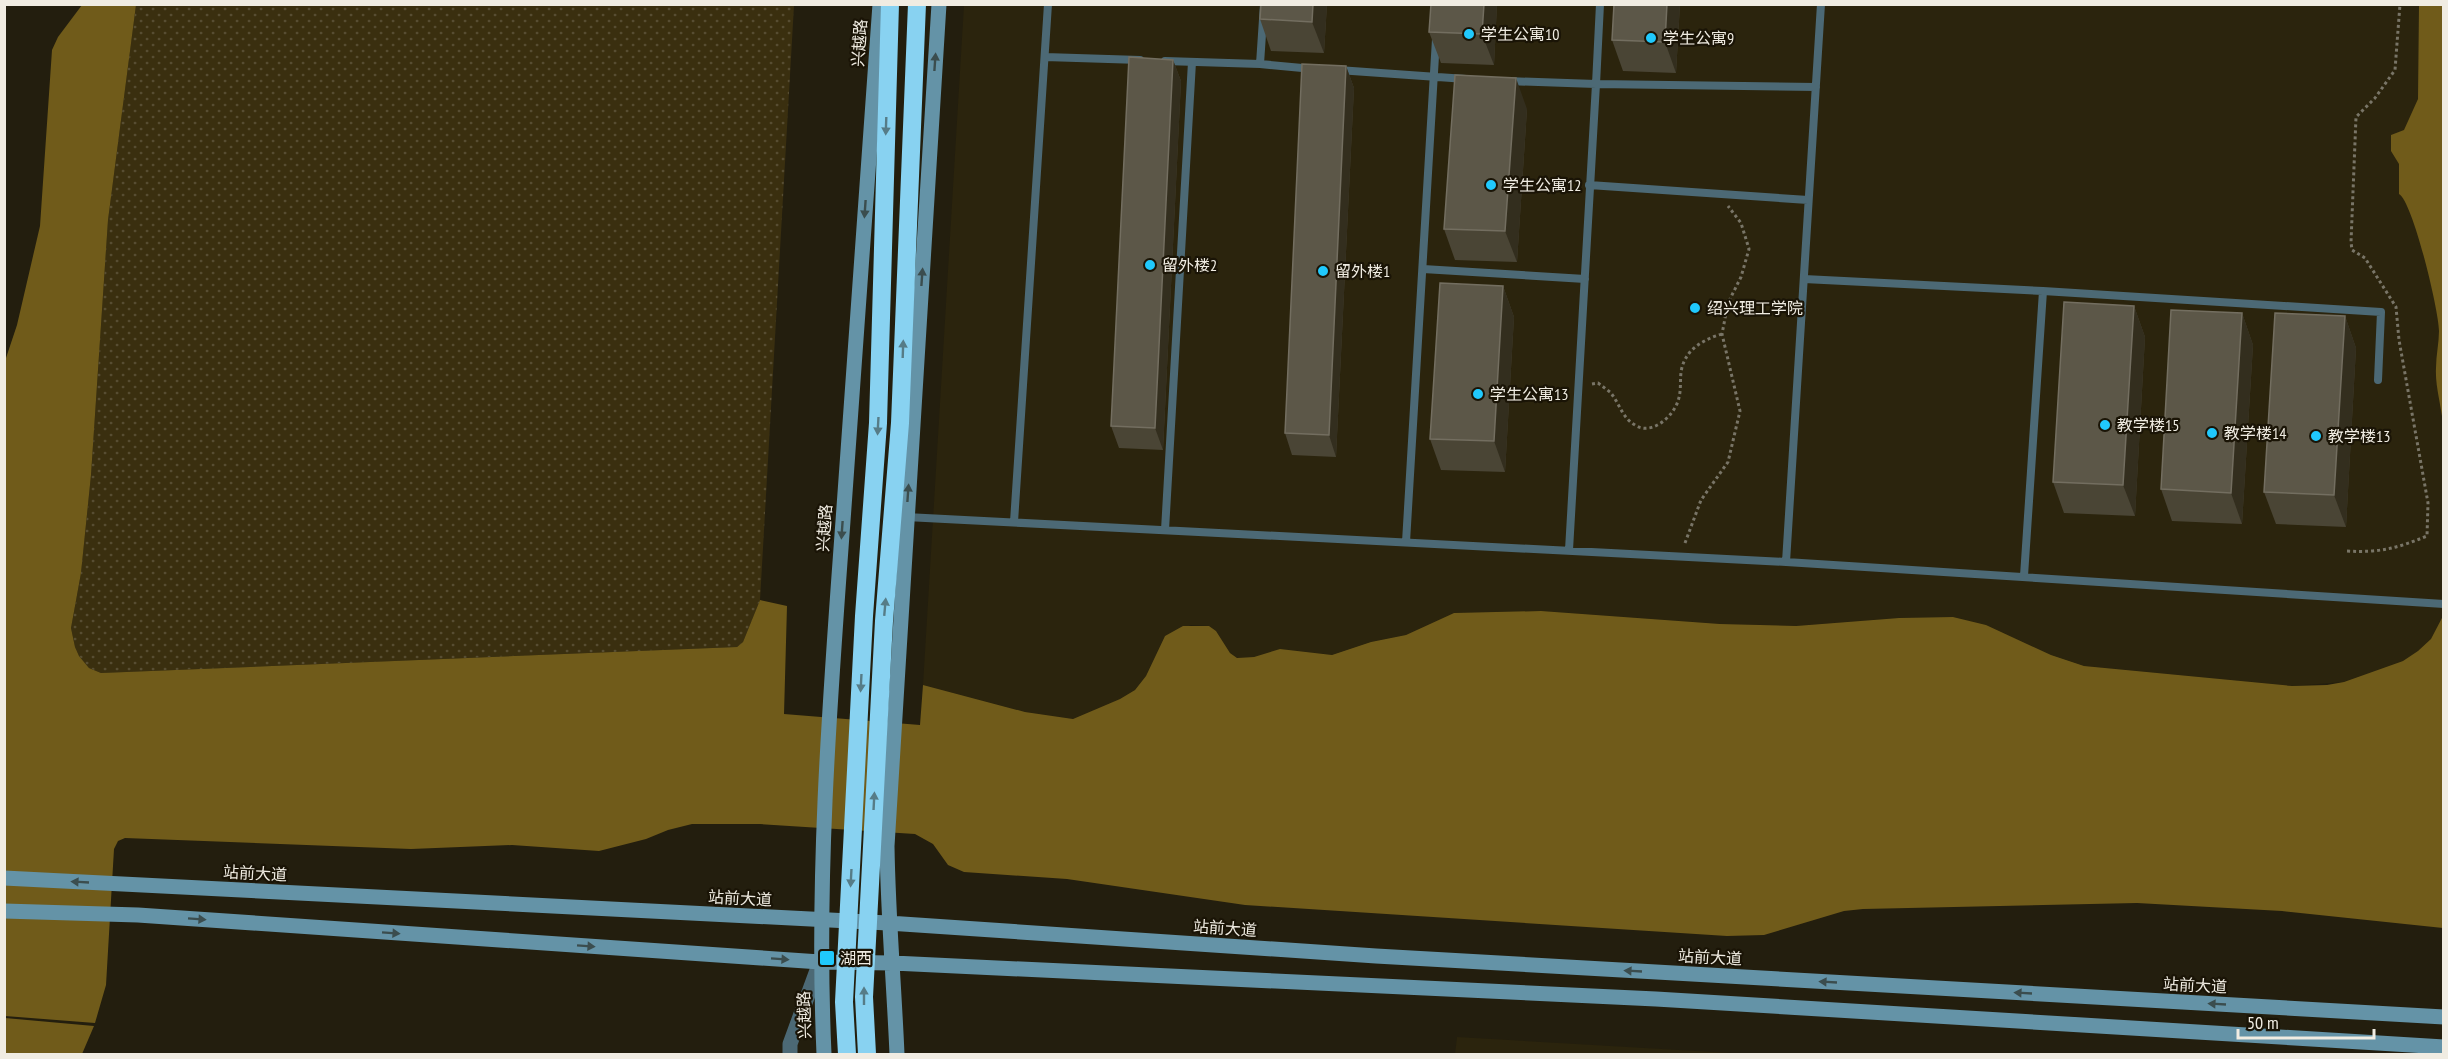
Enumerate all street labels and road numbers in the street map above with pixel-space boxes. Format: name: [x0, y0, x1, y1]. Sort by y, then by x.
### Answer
street label: 兴越路: [847, 18, 871, 68]
street label: 兴越路: [812, 503, 836, 553]
street label: 站前大道: [223, 861, 287, 885]
street label: 站前大道: [708, 886, 772, 910]
street label: 站前大道: [1192, 916, 1258, 940]
street label: 站前大道: [1678, 945, 1742, 969]
street label: 站前大道: [2163, 973, 2227, 997]
street label: 兴越路: [793, 991, 815, 1039]

